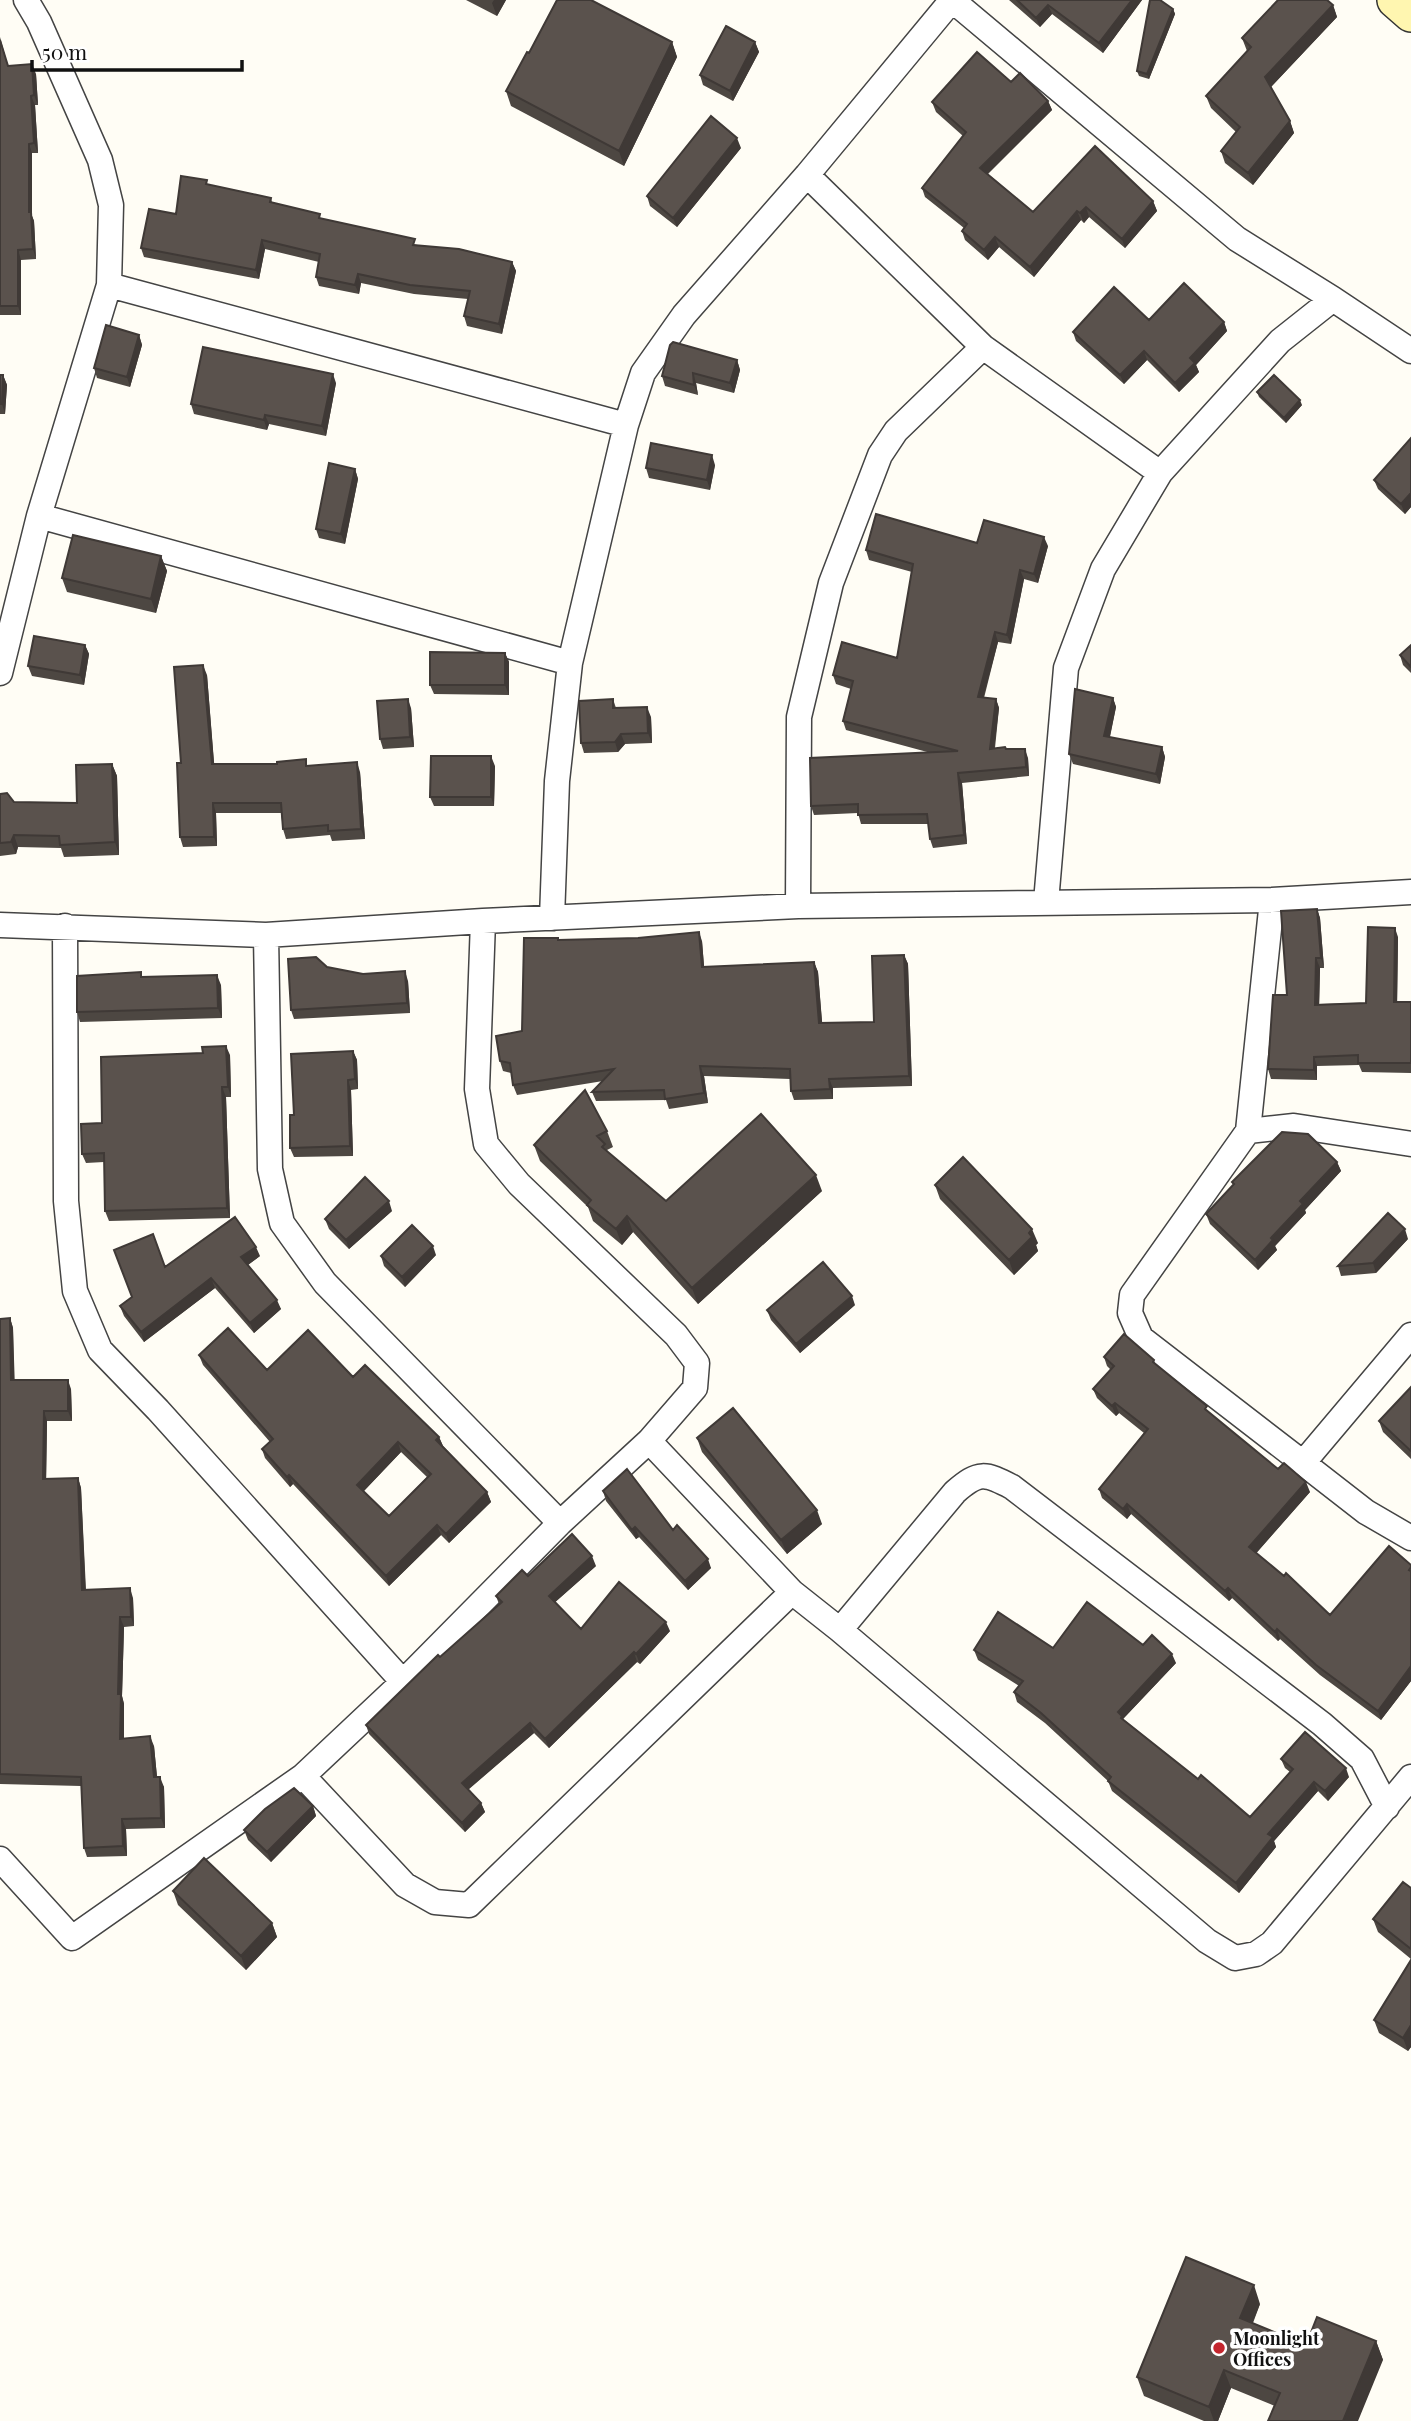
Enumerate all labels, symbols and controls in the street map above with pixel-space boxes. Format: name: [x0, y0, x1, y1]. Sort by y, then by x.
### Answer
scale bar: [32, 28, 242, 72]
text: 50 m: [42, 37, 88, 65]
place label: Moonlight Offices: [1233, 2326, 1320, 2371]
marker: Moonlight Offices: [1211, 2340, 1227, 2356]

